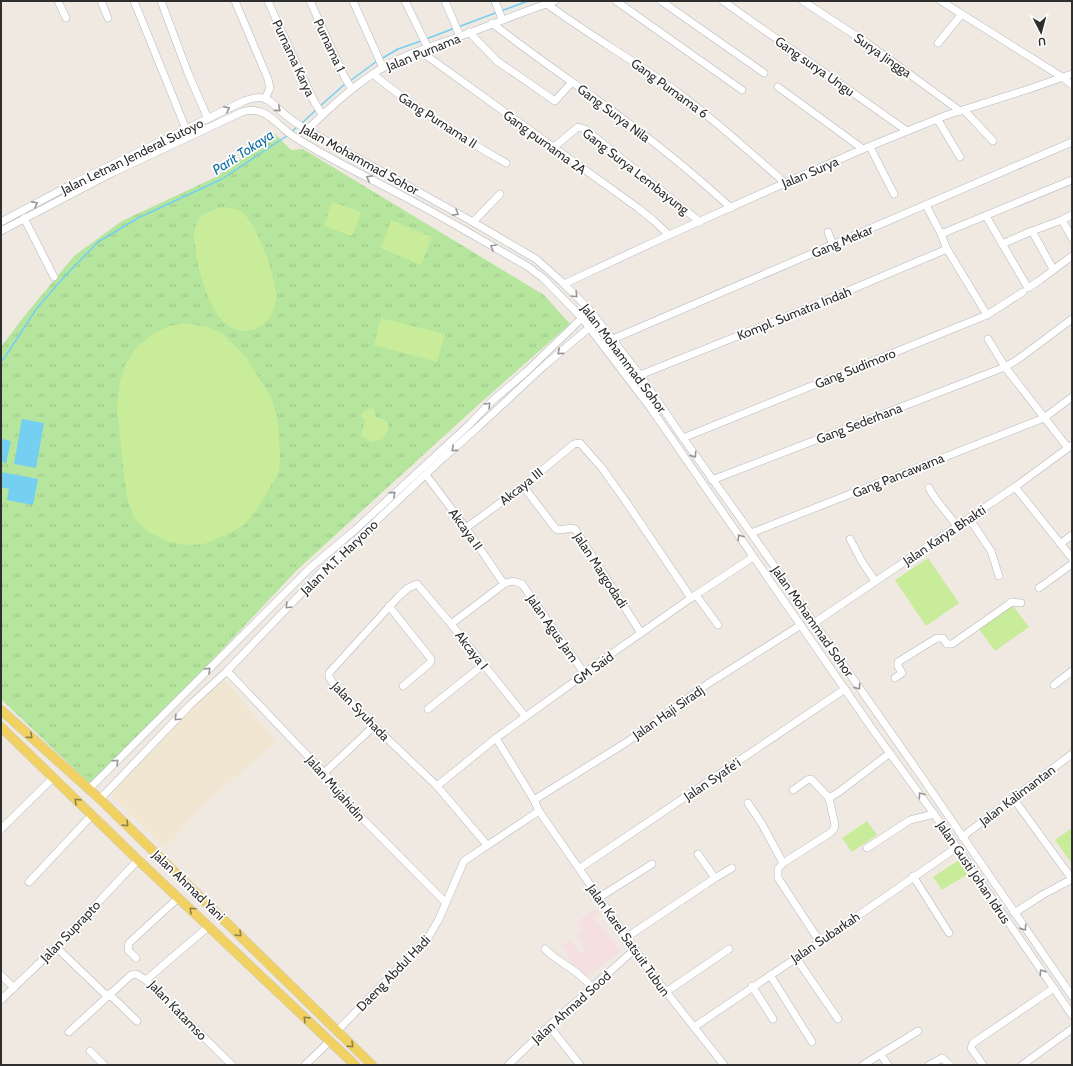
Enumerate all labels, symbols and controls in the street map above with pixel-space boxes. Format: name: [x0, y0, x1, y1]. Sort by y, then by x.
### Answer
north arrow: [1021, 12, 1061, 52]
street label: Purnama 1: [311, 16, 349, 74]
street label: Purnama Karya: [269, 17, 319, 100]
street label: Surya Jingga: [851, 29, 915, 81]
street label: Jalan Purnama: [383, 30, 463, 74]
street label: Gang surya Ungu: [772, 33, 858, 99]
text: U: [1037, 35, 1047, 49]
street label: Gang Purnama 6: [628, 55, 712, 121]
street label: Gang Surya Nila: [575, 80, 654, 146]
street label: Gang Purnama II: [396, 89, 480, 151]
one-way arrow: [273, 104, 281, 111]
one-way arrow: [223, 106, 230, 114]
street label: Gang purnama 2A: [500, 107, 590, 177]
street label: Jalan Letnan Jenderal Sutoyo: [57, 115, 206, 198]
street label: Jalan Mohammad Sohor: [298, 120, 422, 198]
water label: Parit Tokaya: [209, 125, 277, 179]
street label: Gang Surya Lembayung: [580, 125, 693, 218]
street label: Jalan Surya: [778, 153, 841, 191]
one-way arrow: [366, 175, 373, 183]
one-way arrow: [31, 201, 39, 209]
one-way arrow: [452, 208, 459, 215]
street label: Gang Mekar: [809, 221, 876, 261]
one-way arrow: [490, 244, 497, 251]
street label: Kompl. Sumatra Indah: [735, 283, 853, 343]
one-way arrow: [570, 290, 577, 298]
street label: Jalan Mohammad Sohor: [577, 300, 671, 416]
street label: Gang Sudimoro: [812, 345, 898, 391]
one-way arrow: [558, 348, 565, 355]
street label: Gang Sederhana: [814, 399, 905, 447]
one-way arrow: [483, 402, 491, 410]
one-way arrow: [451, 445, 458, 452]
street label: Gang Pancawarna: [850, 449, 947, 501]
one-way arrow: [689, 450, 696, 457]
street label: Akcaya III: [496, 464, 546, 508]
one-way arrow: [389, 491, 396, 498]
street label: Jalan Karya Bhakti: [899, 501, 988, 569]
street label: Akcaya II: [446, 505, 486, 553]
street label: Jalan M.T. Haryono: [296, 516, 381, 599]
street label: Jalan Margodadi: [570, 528, 631, 611]
one-way arrow: [737, 534, 745, 541]
street label: Jalan Mohammad Sohor: [768, 562, 858, 680]
street label: Jalan Agus Jam: [523, 590, 582, 665]
one-way arrow: [286, 601, 293, 609]
street label: Akcaya I: [452, 628, 492, 672]
street label: GM Said: [570, 648, 616, 688]
one-way arrow: [203, 667, 211, 675]
street label: Jalan Syuhada: [328, 677, 394, 745]
street label: Jalan Haji Siradj: [629, 682, 707, 744]
one-way arrow: [853, 682, 860, 689]
one-way arrow: [175, 713, 182, 721]
one-way arrow: [25, 731, 33, 739]
street label: Jalan Mujahidin: [302, 751, 369, 825]
street label: Jalan Syafe'i: [680, 754, 743, 804]
one-way arrow: [111, 759, 119, 767]
street label: Jalan Kalimantan: [975, 761, 1058, 829]
one-way arrow: [919, 793, 926, 800]
one-way arrow: [74, 798, 82, 806]
street label: Jalan Gusti Johan Idrus: [933, 817, 1015, 927]
one-way arrow: [121, 819, 129, 827]
street label: Jalan Ahmad Yani: [149, 846, 229, 924]
street label: Jalan Karel Satsuit Tubun: [584, 880, 674, 999]
street label: Jalan Suprapto: [36, 897, 103, 966]
one-way arrow: [189, 907, 197, 915]
street label: Jalan Subarkah: [787, 908, 863, 967]
one-way arrow: [1019, 924, 1026, 931]
one-way arrow: [234, 929, 242, 937]
street label: Daeng Abdul Hadi: [353, 932, 433, 1014]
street label: Jalan Ahmad Sood: [527, 967, 614, 1047]
one-way arrow: [1040, 969, 1047, 976]
street label: Jalan Katamso: [145, 976, 210, 1043]
one-way arrow: [303, 1016, 311, 1024]
one-way arrow: [346, 1040, 354, 1048]

